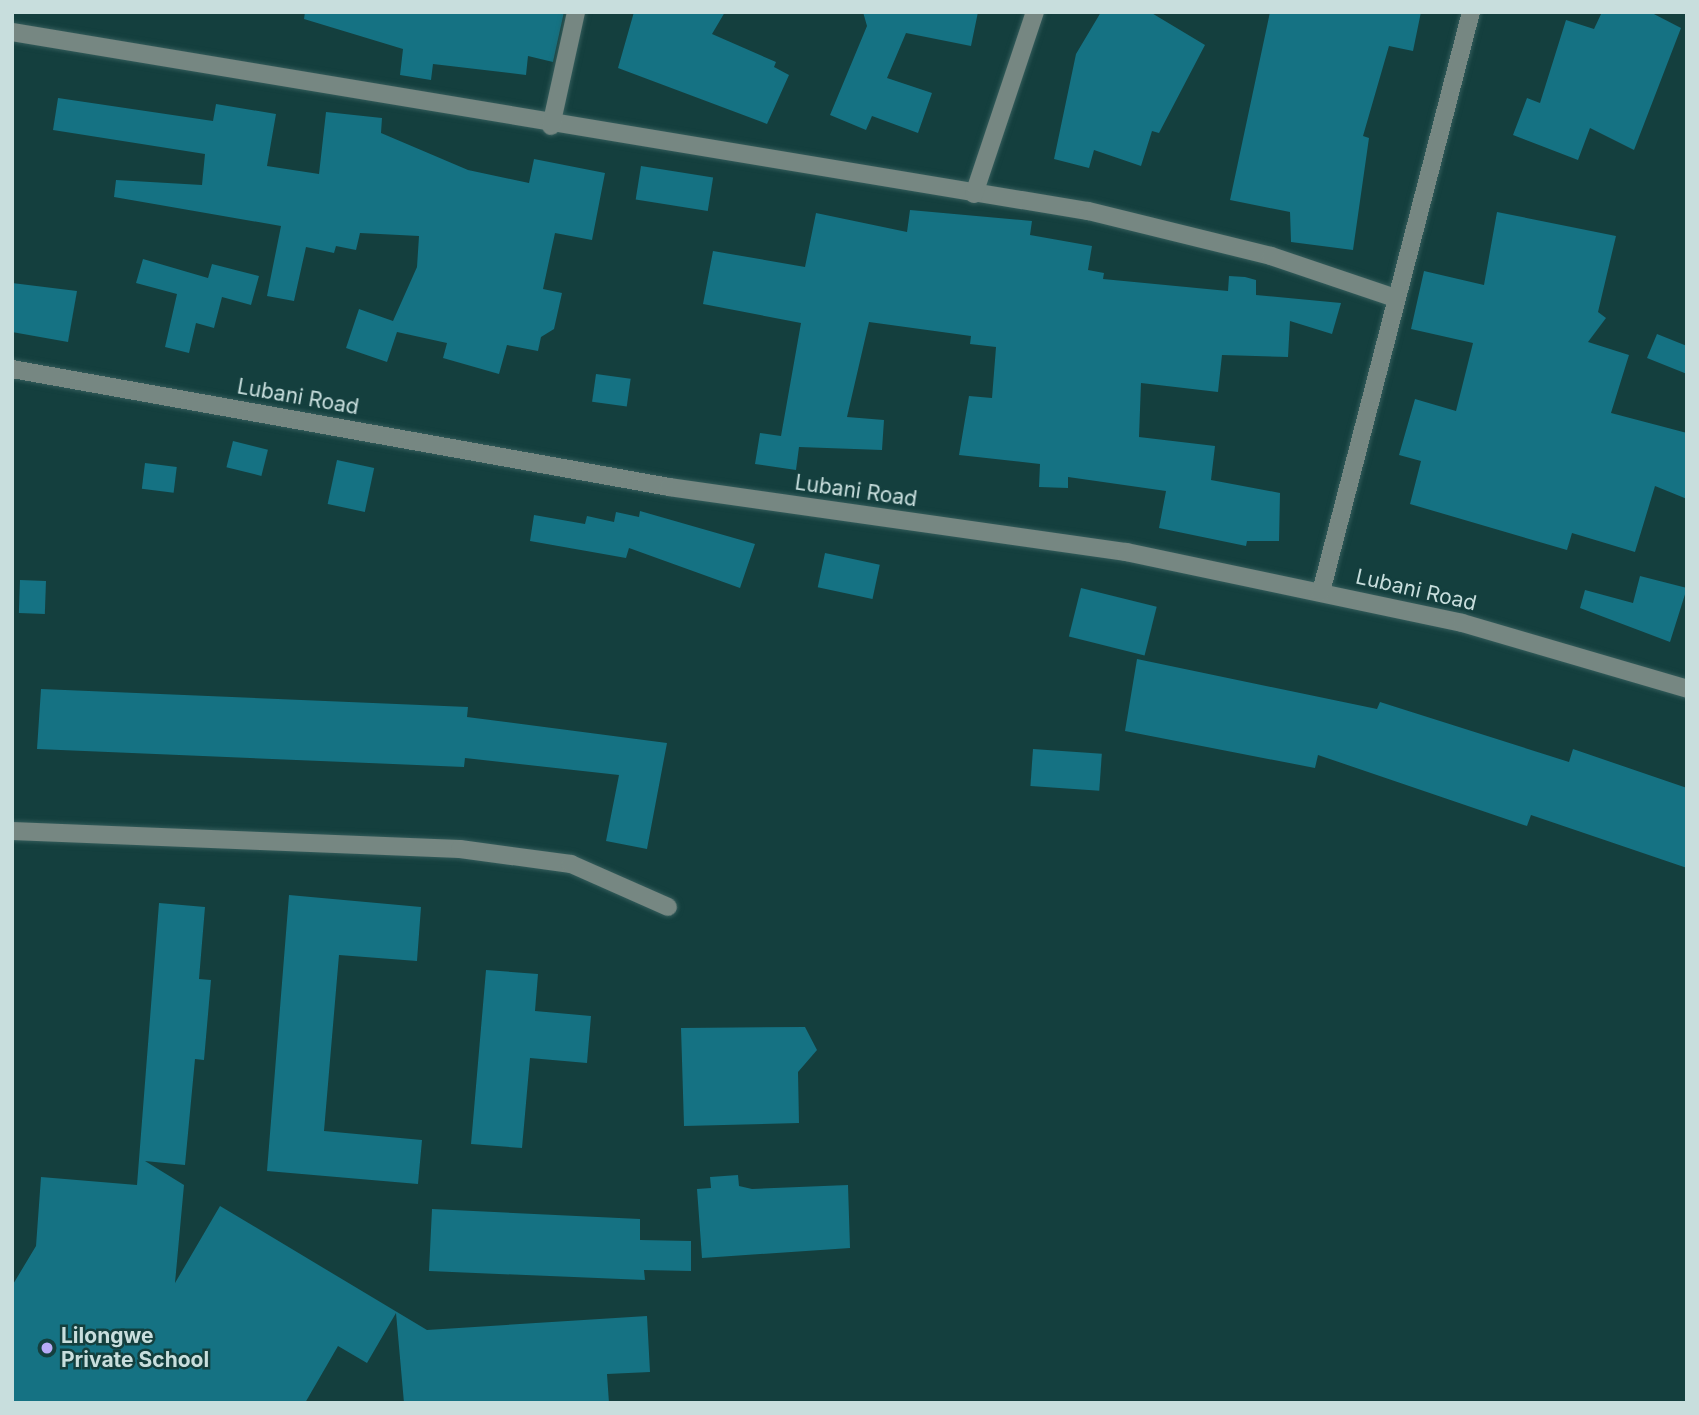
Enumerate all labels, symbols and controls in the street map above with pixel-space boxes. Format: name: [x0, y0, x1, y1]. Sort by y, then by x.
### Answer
street label: Lubani Road: [235, 374, 361, 420]
street label: Lubani Road: [793, 470, 919, 512]
street label: Lubani Road: [1353, 564, 1479, 616]
place label: Lilongwe Private School: [61, 1323, 209, 1373]
marker: Lilongwe Private School: [39, 1340, 55, 1356]

